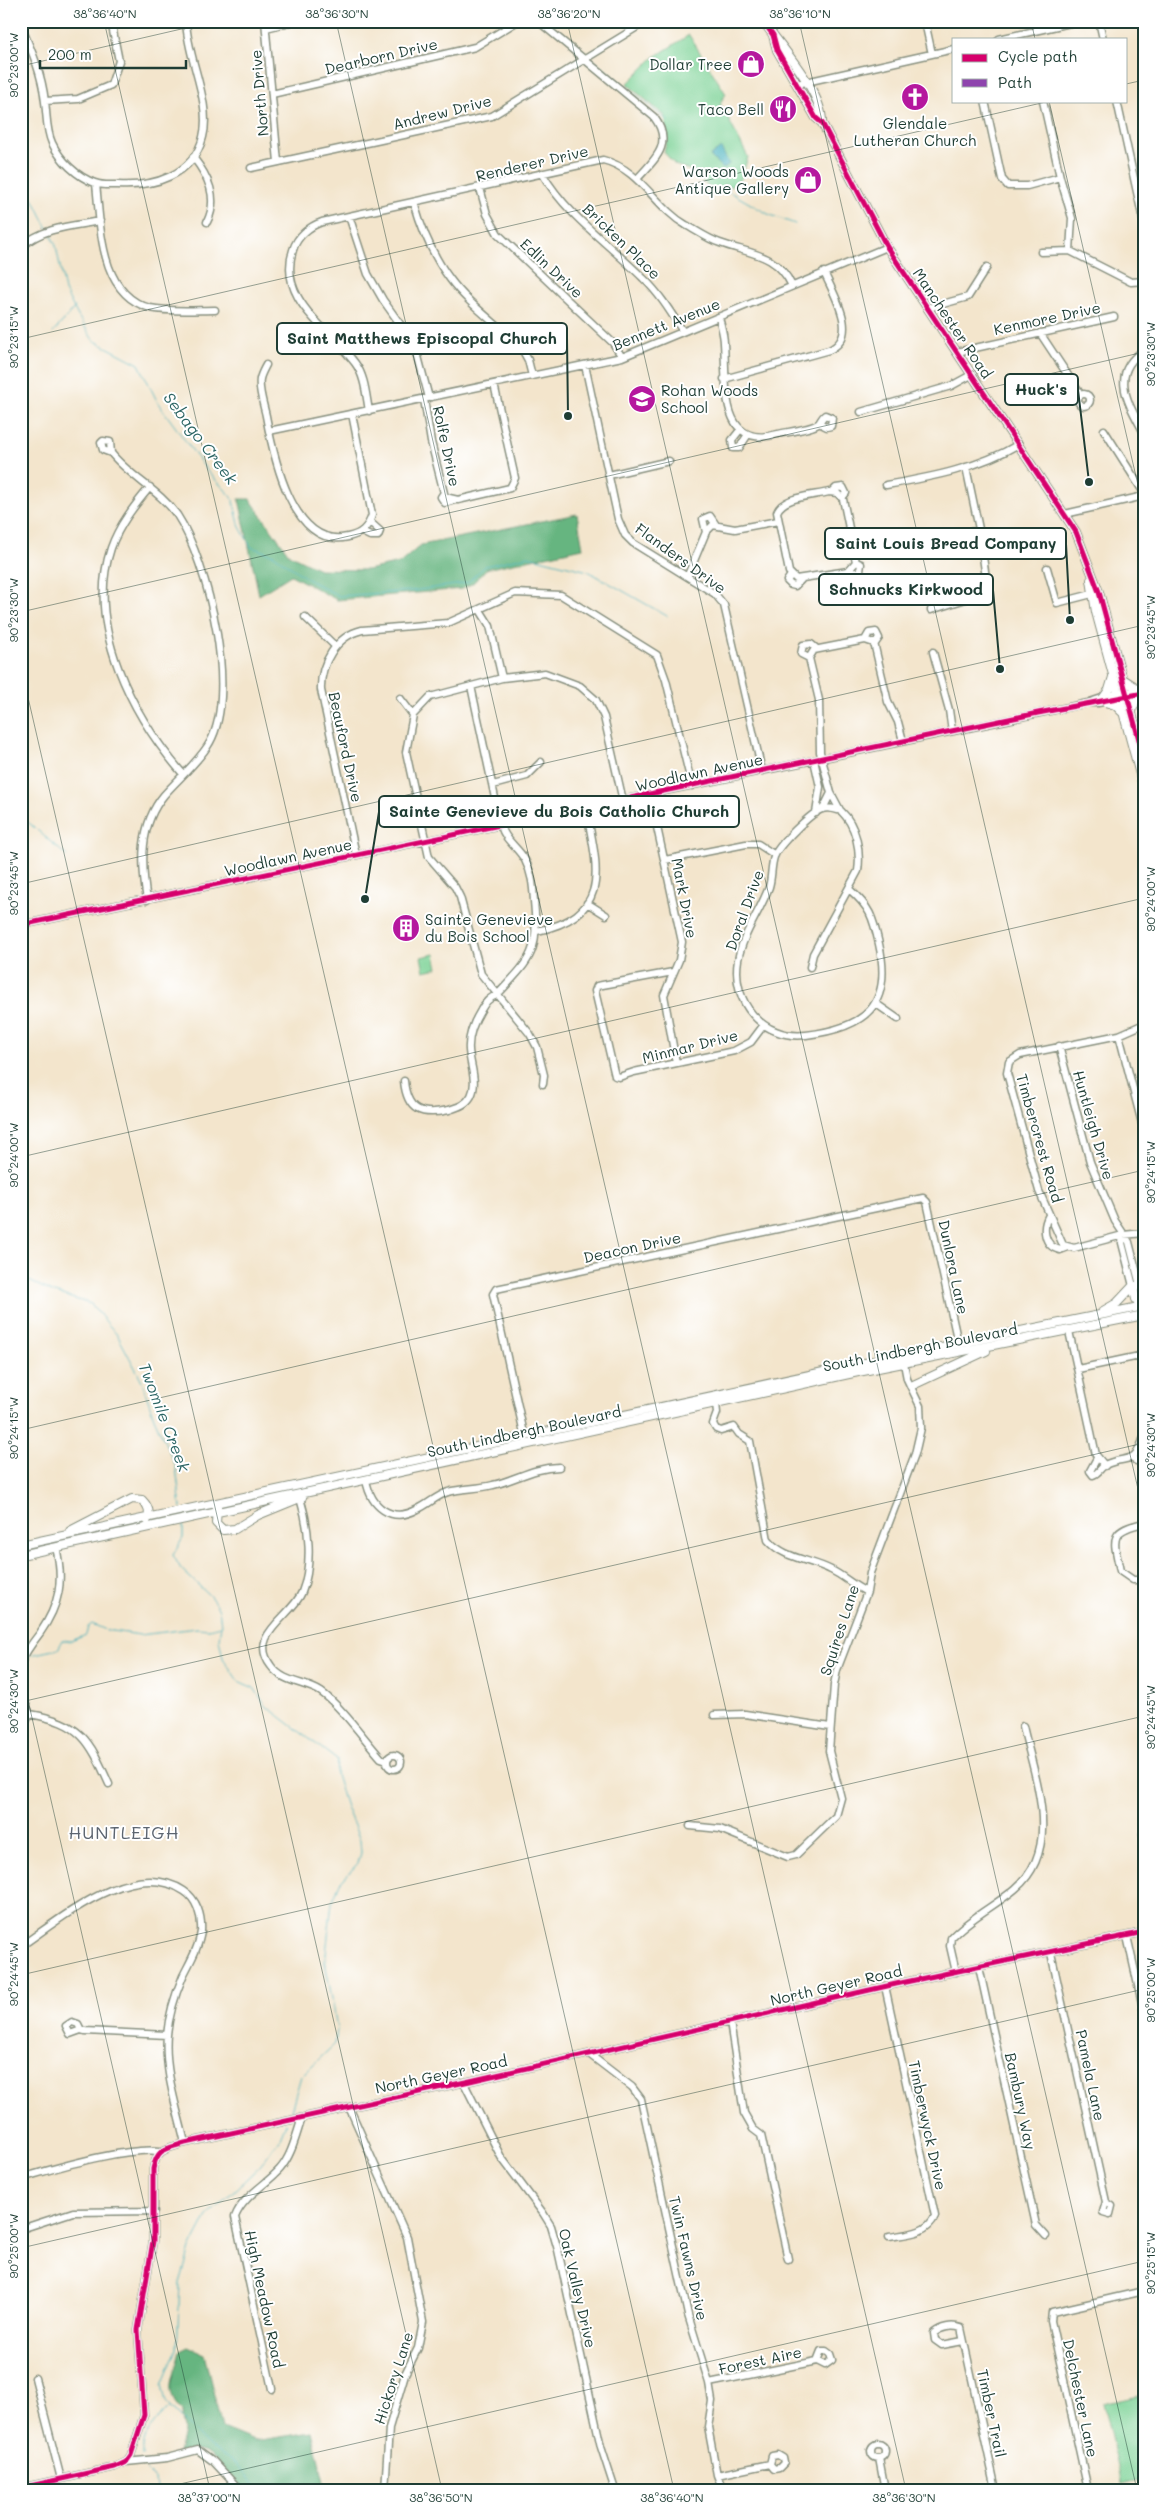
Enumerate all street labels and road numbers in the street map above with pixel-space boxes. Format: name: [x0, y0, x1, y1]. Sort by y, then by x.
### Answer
street label: Dearborn Drive: [323, 33, 439, 79]
street label: North Drive: [245, 49, 273, 137]
street label: Andrew Drive: [391, 90, 493, 134]
street label: Renderer Drive: [474, 140, 590, 186]
street label: Bricken Place: [579, 199, 665, 283]
street label: Edlin Drive: [516, 234, 588, 302]
street label: Manchester Road: [909, 264, 997, 382]
street label: Bennett Avenue: [609, 293, 723, 355]
street label: Kenmore Drive: [992, 297, 1102, 339]
street label: Rolfe Drive: [429, 404, 465, 488]
street label: Flanders Drive: [631, 518, 731, 598]
street label: Beauford Drive: [325, 690, 367, 804]
street label: Woodlawn Avenue: [633, 749, 765, 795]
street label: Woodlawn Avenue: [222, 834, 354, 880]
street label: Mark Drive: [667, 856, 703, 940]
street label: Doral Drive: [720, 867, 768, 953]
street label: Minmar Drive: [640, 1024, 740, 1068]
street label: Huntleigh Drive: [1069, 1068, 1119, 1182]
street label: Timbercrest Road: [1012, 1071, 1068, 1205]
street label: Dunlora Lane: [934, 1218, 974, 1316]
street label: Deacon Drive: [581, 1227, 683, 1267]
street label: South Lindbergh Boulevard: [821, 1318, 1019, 1376]
street label: South Lindbergh Boulevard: [425, 1401, 623, 1461]
street label: Squires Lane: [815, 1582, 863, 1678]
street label: North Geyer Road: [768, 1960, 904, 2010]
street label: Pamela Lane: [1072, 2028, 1110, 2122]
street label: North Geyer Road: [373, 2050, 509, 2098]
street label: Bambury Way: [1001, 2051, 1041, 2152]
street label: Timberwyck Drive: [904, 2058, 952, 2192]
street label: Twin Fawns Drive: [665, 2194, 713, 2322]
street label: Oak Valley Drive: [555, 2226, 601, 2350]
street label: High Meadow Road: [241, 2228, 289, 2370]
street label: Hickory Lane: [369, 2329, 417, 2427]
street label: Delchester Lane: [1059, 2337, 1103, 2459]
street label: Forest Aire: [717, 2341, 803, 2379]
street label: Timber Trail: [973, 2367, 1011, 2459]

